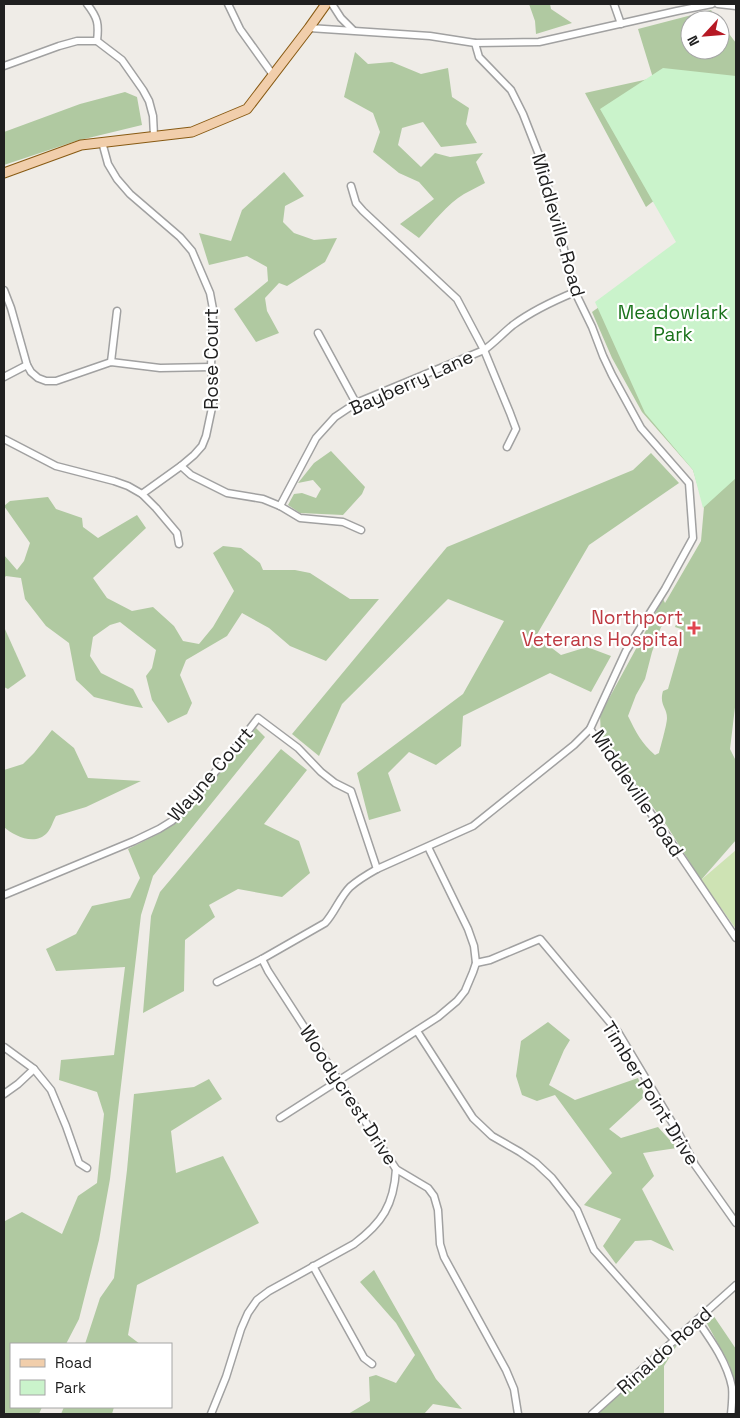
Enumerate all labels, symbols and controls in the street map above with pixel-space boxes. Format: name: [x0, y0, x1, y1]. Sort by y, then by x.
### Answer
north arrow: [680, 10, 730, 60]
text: N: [683, 33, 703, 49]
street label: Middleville Road: [526, 151, 591, 300]
park label: Meadowlark Park: [618, 300, 728, 347]
street label: Rose Court: [199, 308, 224, 410]
street label: Bayberry Lane: [345, 344, 477, 421]
place label: Northport Veterans Hospital: [522, 605, 683, 652]
marker: Northport Veterans Hospital: [687, 621, 701, 635]
street label: Wayne Court: [162, 722, 259, 827]
street label: Middleville Road: [586, 725, 689, 862]
street label: Timber Point Drive: [596, 1016, 705, 1170]
street label: Woodycrest Drive: [294, 1020, 403, 1170]
street label: Rinaldo Road: [612, 1301, 717, 1400]
legend: [10, 1343, 172, 1408]
text: Road: [55, 1353, 92, 1372]
text: Park: [55, 1378, 86, 1397]

